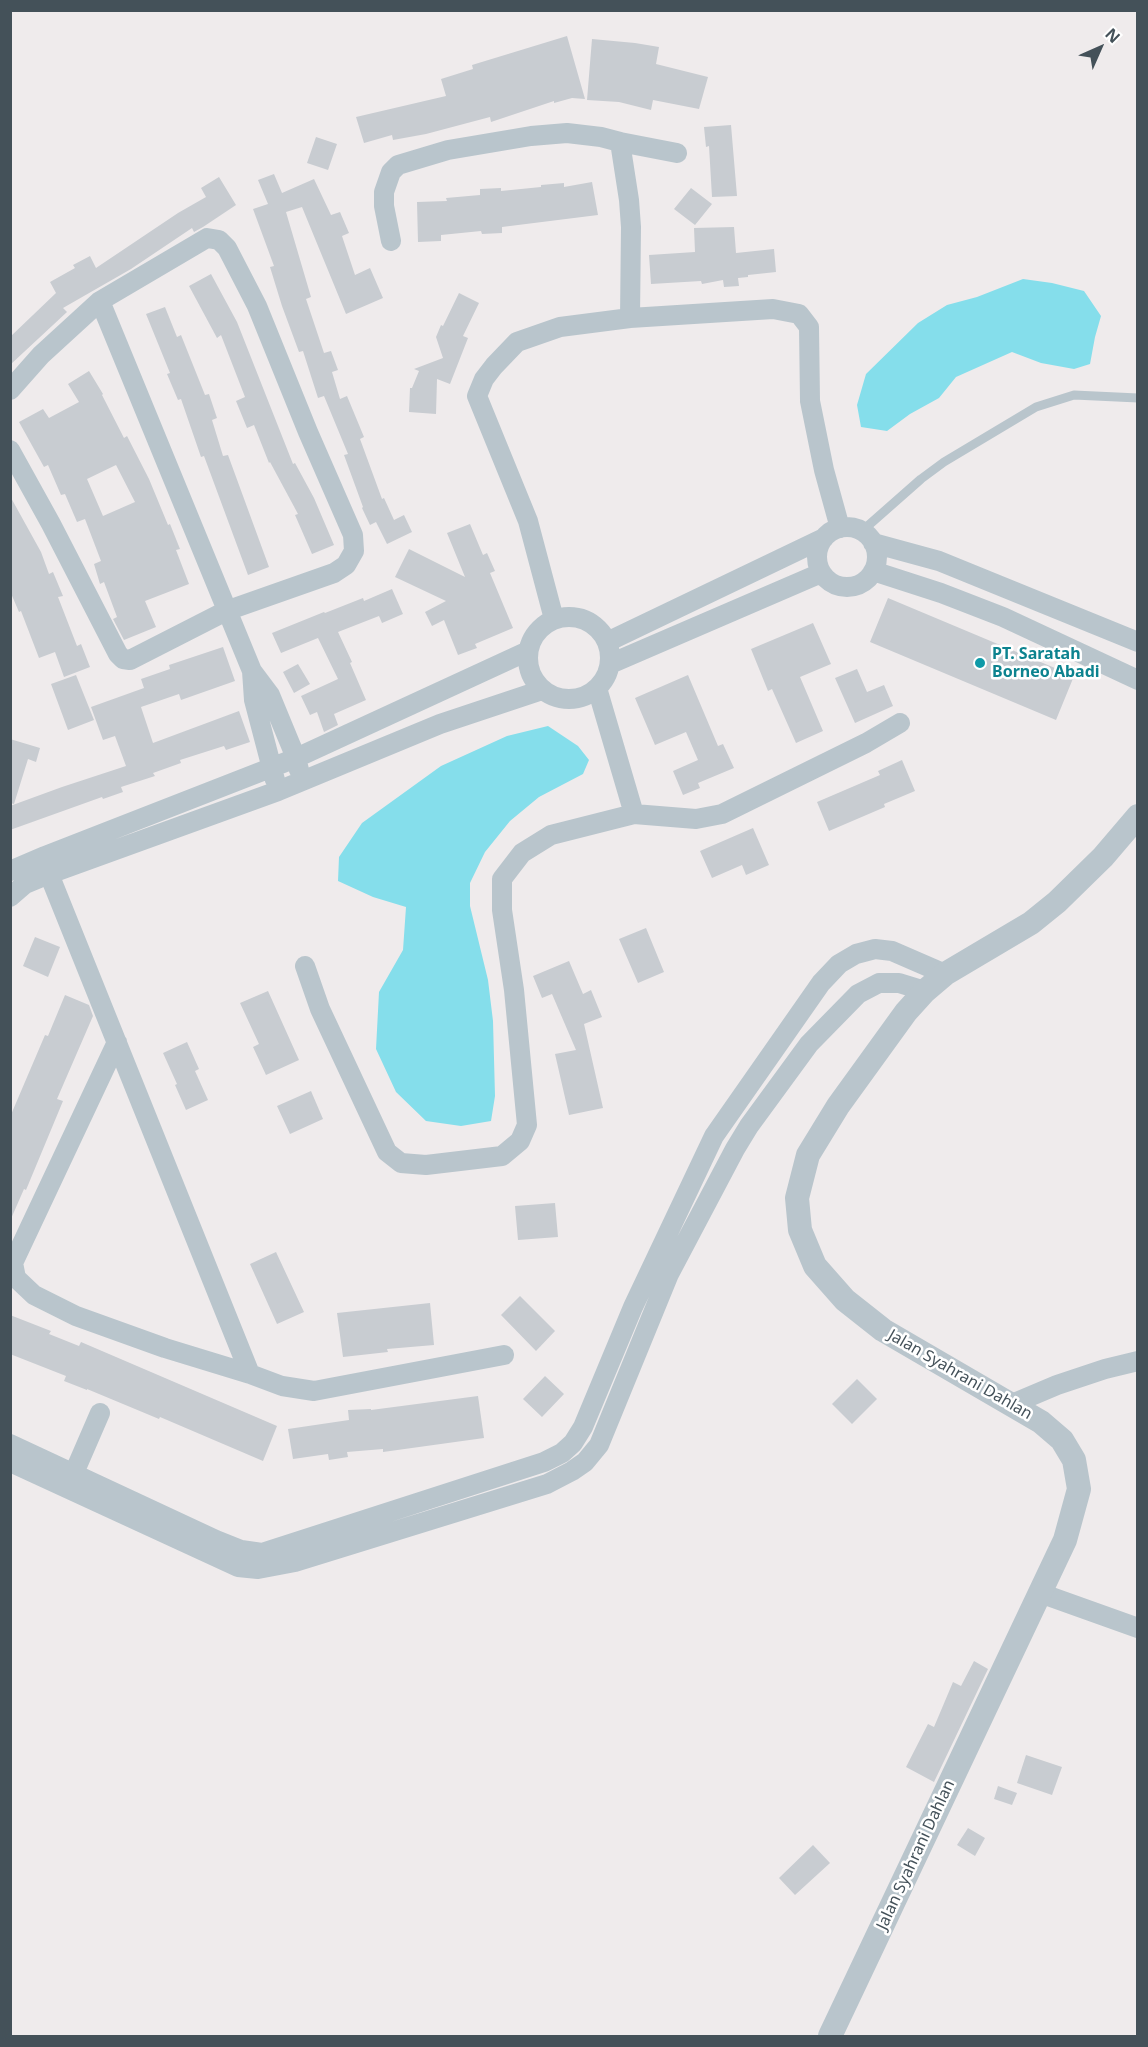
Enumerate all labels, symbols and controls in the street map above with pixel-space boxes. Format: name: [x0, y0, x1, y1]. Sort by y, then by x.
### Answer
north arrow: [1070, 18, 1130, 78]
text: N: [1100, 23, 1125, 48]
place label: PT. Saratah Borneo Abadi: [992, 644, 1100, 682]
marker: PT. Saratah Borneo Abadi: [973, 656, 987, 670]
street label: Jalan Syahrani Dahlan: [884, 1326, 1036, 1424]
street label: Jalan Syahrani Dahlan: [873, 1777, 959, 1933]

